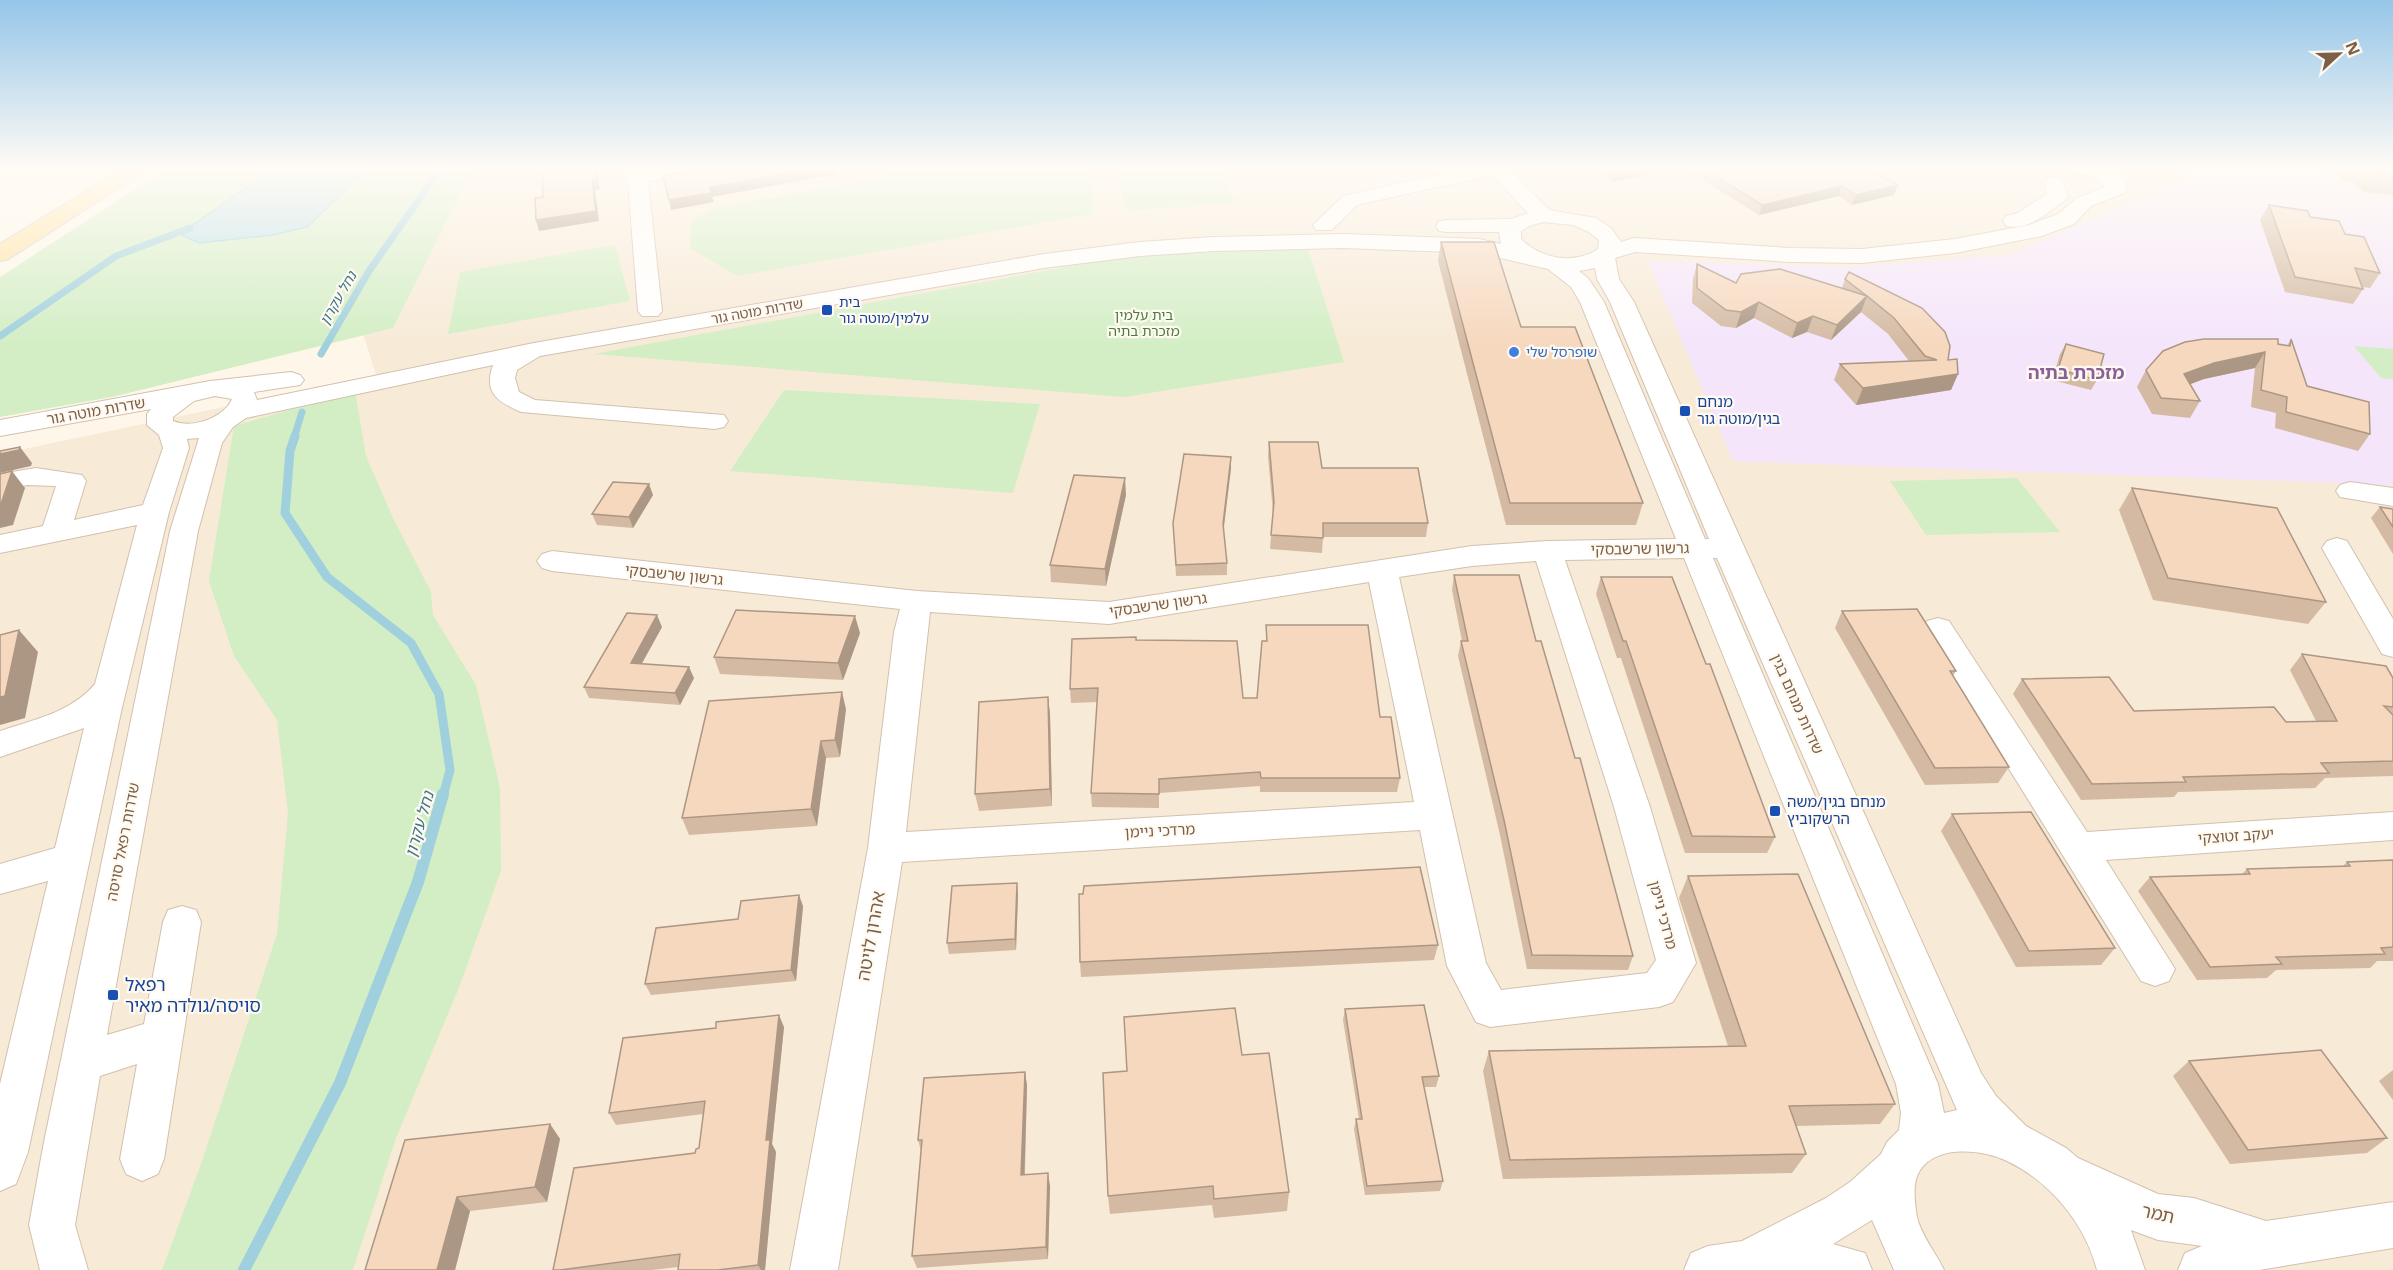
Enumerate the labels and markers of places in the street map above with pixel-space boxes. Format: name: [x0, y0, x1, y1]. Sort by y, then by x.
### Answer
place label: בית עלמין/מוטה גור: [839, 292, 929, 327]
marker: בית עלמין/מוטה גור: [820, 303, 834, 317]
place label: שופרסל שלי: [1526, 342, 1597, 361]
marker: שופרסל שלי: [1507, 345, 1521, 359]
place label: מנחם בגין/מוטה גור: [1697, 391, 1781, 428]
marker: מנחם בגין/מוטה גור: [1678, 404, 1692, 418]
place label: מנחם בגין/משה הרשקוביץ: [1787, 791, 1886, 828]
marker: מנחם בגין/משה הרשקוביץ: [1768, 804, 1782, 818]
place label: רפאל סויסה/גולדה מאיר: [125, 972, 261, 1017]
marker: רפאל סויסה/גולדה מאיר: [106, 988, 120, 1002]

